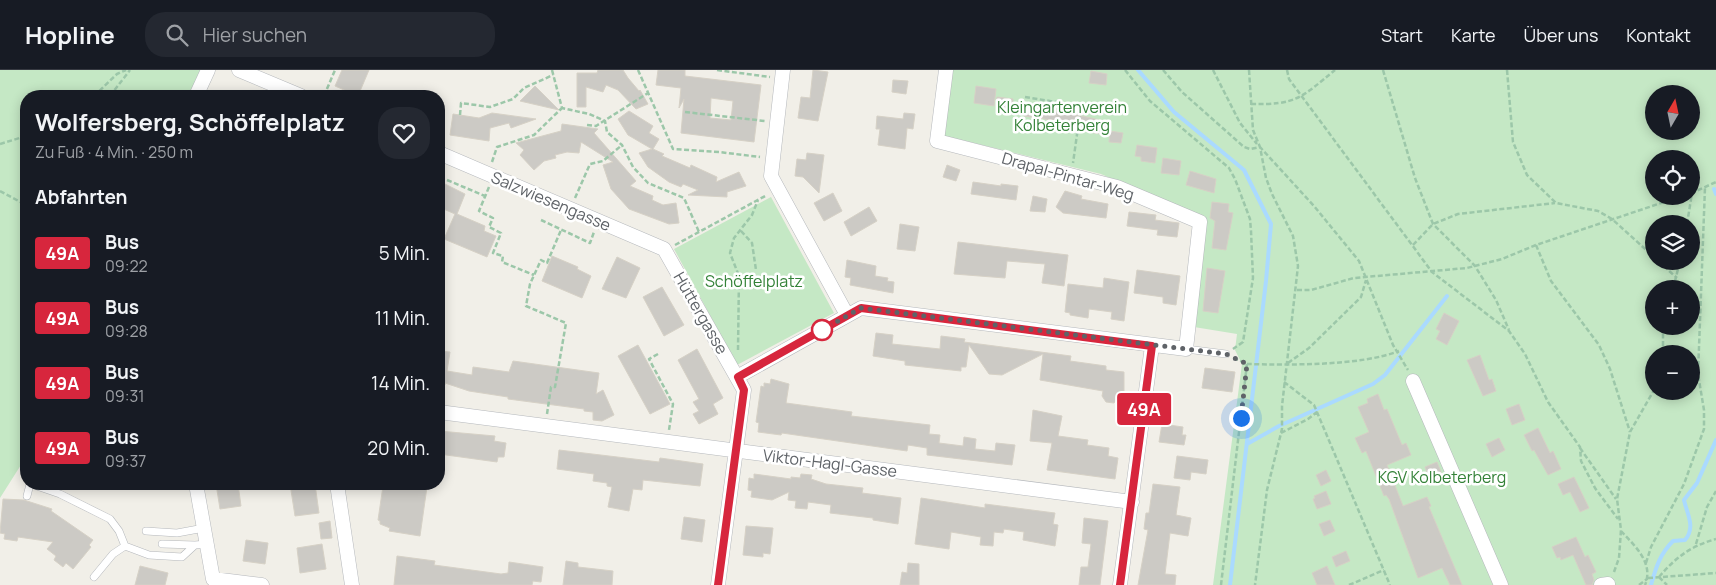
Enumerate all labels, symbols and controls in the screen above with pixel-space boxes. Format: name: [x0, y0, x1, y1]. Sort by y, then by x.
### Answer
search box: [145, 12, 495, 57]
text: Hopline: [25, 18, 115, 51]
icon: search: [163, 21, 191, 49]
text: Hier suchen: [203, 22, 307, 48]
text: Start: [1381, 23, 1423, 47]
text: Karte: [1451, 23, 1496, 47]
text: Über uns: [1524, 23, 1598, 47]
text: Kontakt: [1626, 23, 1691, 47]
north arrow: [1645, 85, 1700, 140]
map controls: [1645, 85, 1700, 400]
park label: Kleingartenverein Kolbeterberg: [997, 96, 1127, 136]
text: Wolfersberg, Schöffelplatz: [35, 105, 345, 138]
button: heart: [378, 107, 430, 159]
text: Zu Fuß · 4 Min. · 250 m: [35, 141, 193, 163]
street label: Drapal-Pintar-Weg: [999, 147, 1137, 205]
button: locate: [1645, 150, 1700, 205]
street label: Salzwiesengasse: [488, 166, 614, 236]
text: Abfahrten: [35, 184, 128, 210]
button: layers: [1645, 215, 1700, 270]
text: Bus: [105, 229, 139, 255]
text: 5 Min.: [379, 240, 430, 266]
text: 49A: [46, 241, 79, 265]
text: 09:22: [105, 255, 148, 277]
street label: Hüttergasse: [669, 268, 733, 358]
park label: Schöffelplatz: [705, 270, 803, 292]
button: +: [1645, 280, 1700, 335]
text: Bus: [105, 294, 139, 320]
text: 11 Min.: [375, 305, 430, 331]
text: 49A: [46, 306, 79, 330]
unlabelled marker: [811, 319, 833, 341]
text: 09:28: [105, 320, 148, 342]
button: −: [1645, 345, 1700, 400]
text: Bus: [105, 359, 139, 385]
text: 14 Min.: [371, 370, 430, 396]
text: 49A: [46, 371, 79, 395]
text: 09:31: [105, 385, 145, 407]
line badge: 49A: [1115, 393, 1173, 425]
text: 49A: [1127, 397, 1161, 421]
your location: [1229, 406, 1254, 431]
text: Bus: [105, 424, 139, 450]
text: 20 Min.: [367, 435, 430, 461]
text: 49A: [46, 436, 79, 460]
street label: Viktor-Hagl-Gasse: [762, 444, 898, 482]
text: 09:37: [105, 450, 146, 472]
park label: KGV Kolbeterberg: [1378, 466, 1506, 488]

